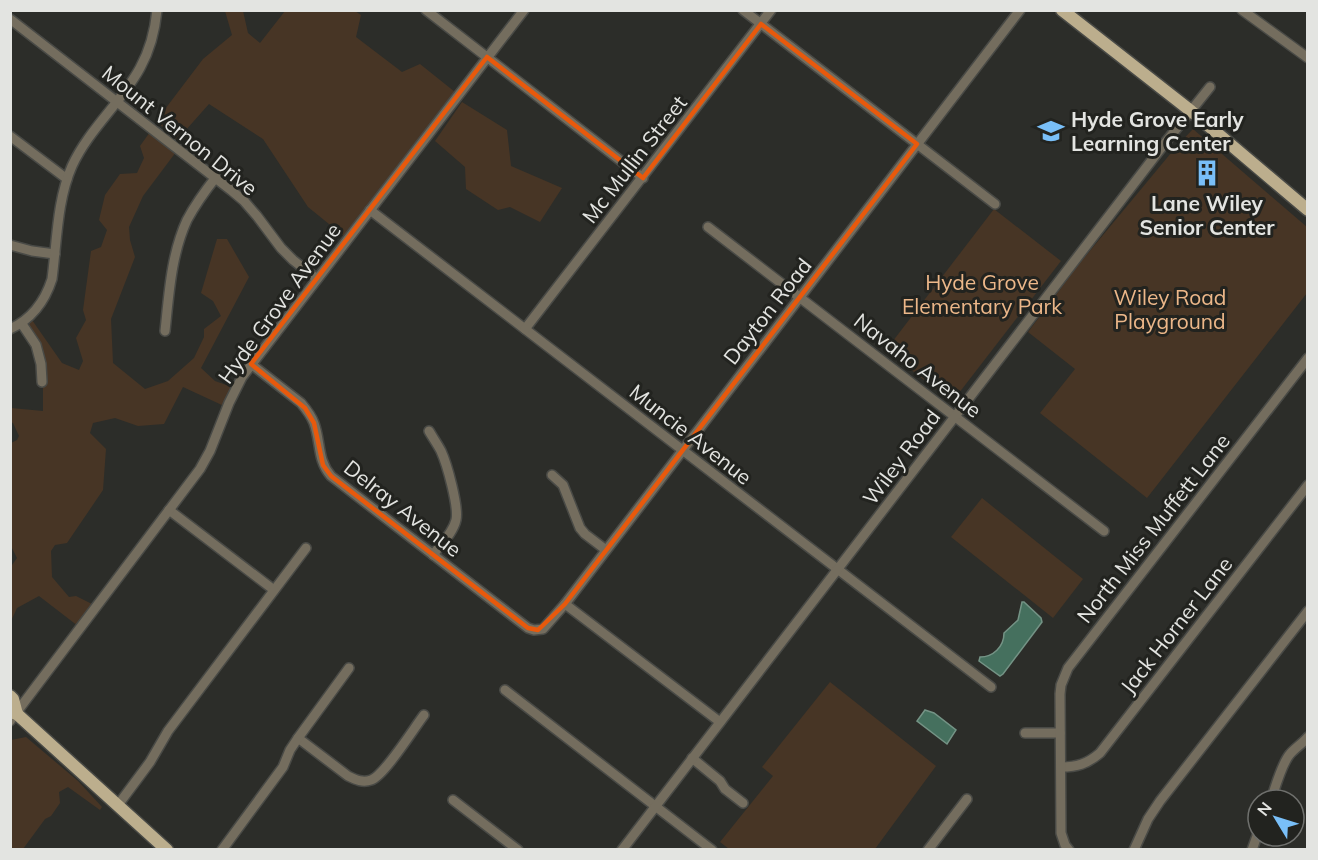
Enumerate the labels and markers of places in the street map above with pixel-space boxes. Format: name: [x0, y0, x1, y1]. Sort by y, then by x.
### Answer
place label: Hyde Grove Early Learning Center: [1071, 106, 1244, 156]
school or university icon: Hyde Grove Early Learning Center: [1036, 116, 1066, 146]
building icon: Lane Wiley Senior Center: [1192, 158, 1222, 188]
place label: Lane Wiley Senior Center: [1139, 190, 1275, 240]

